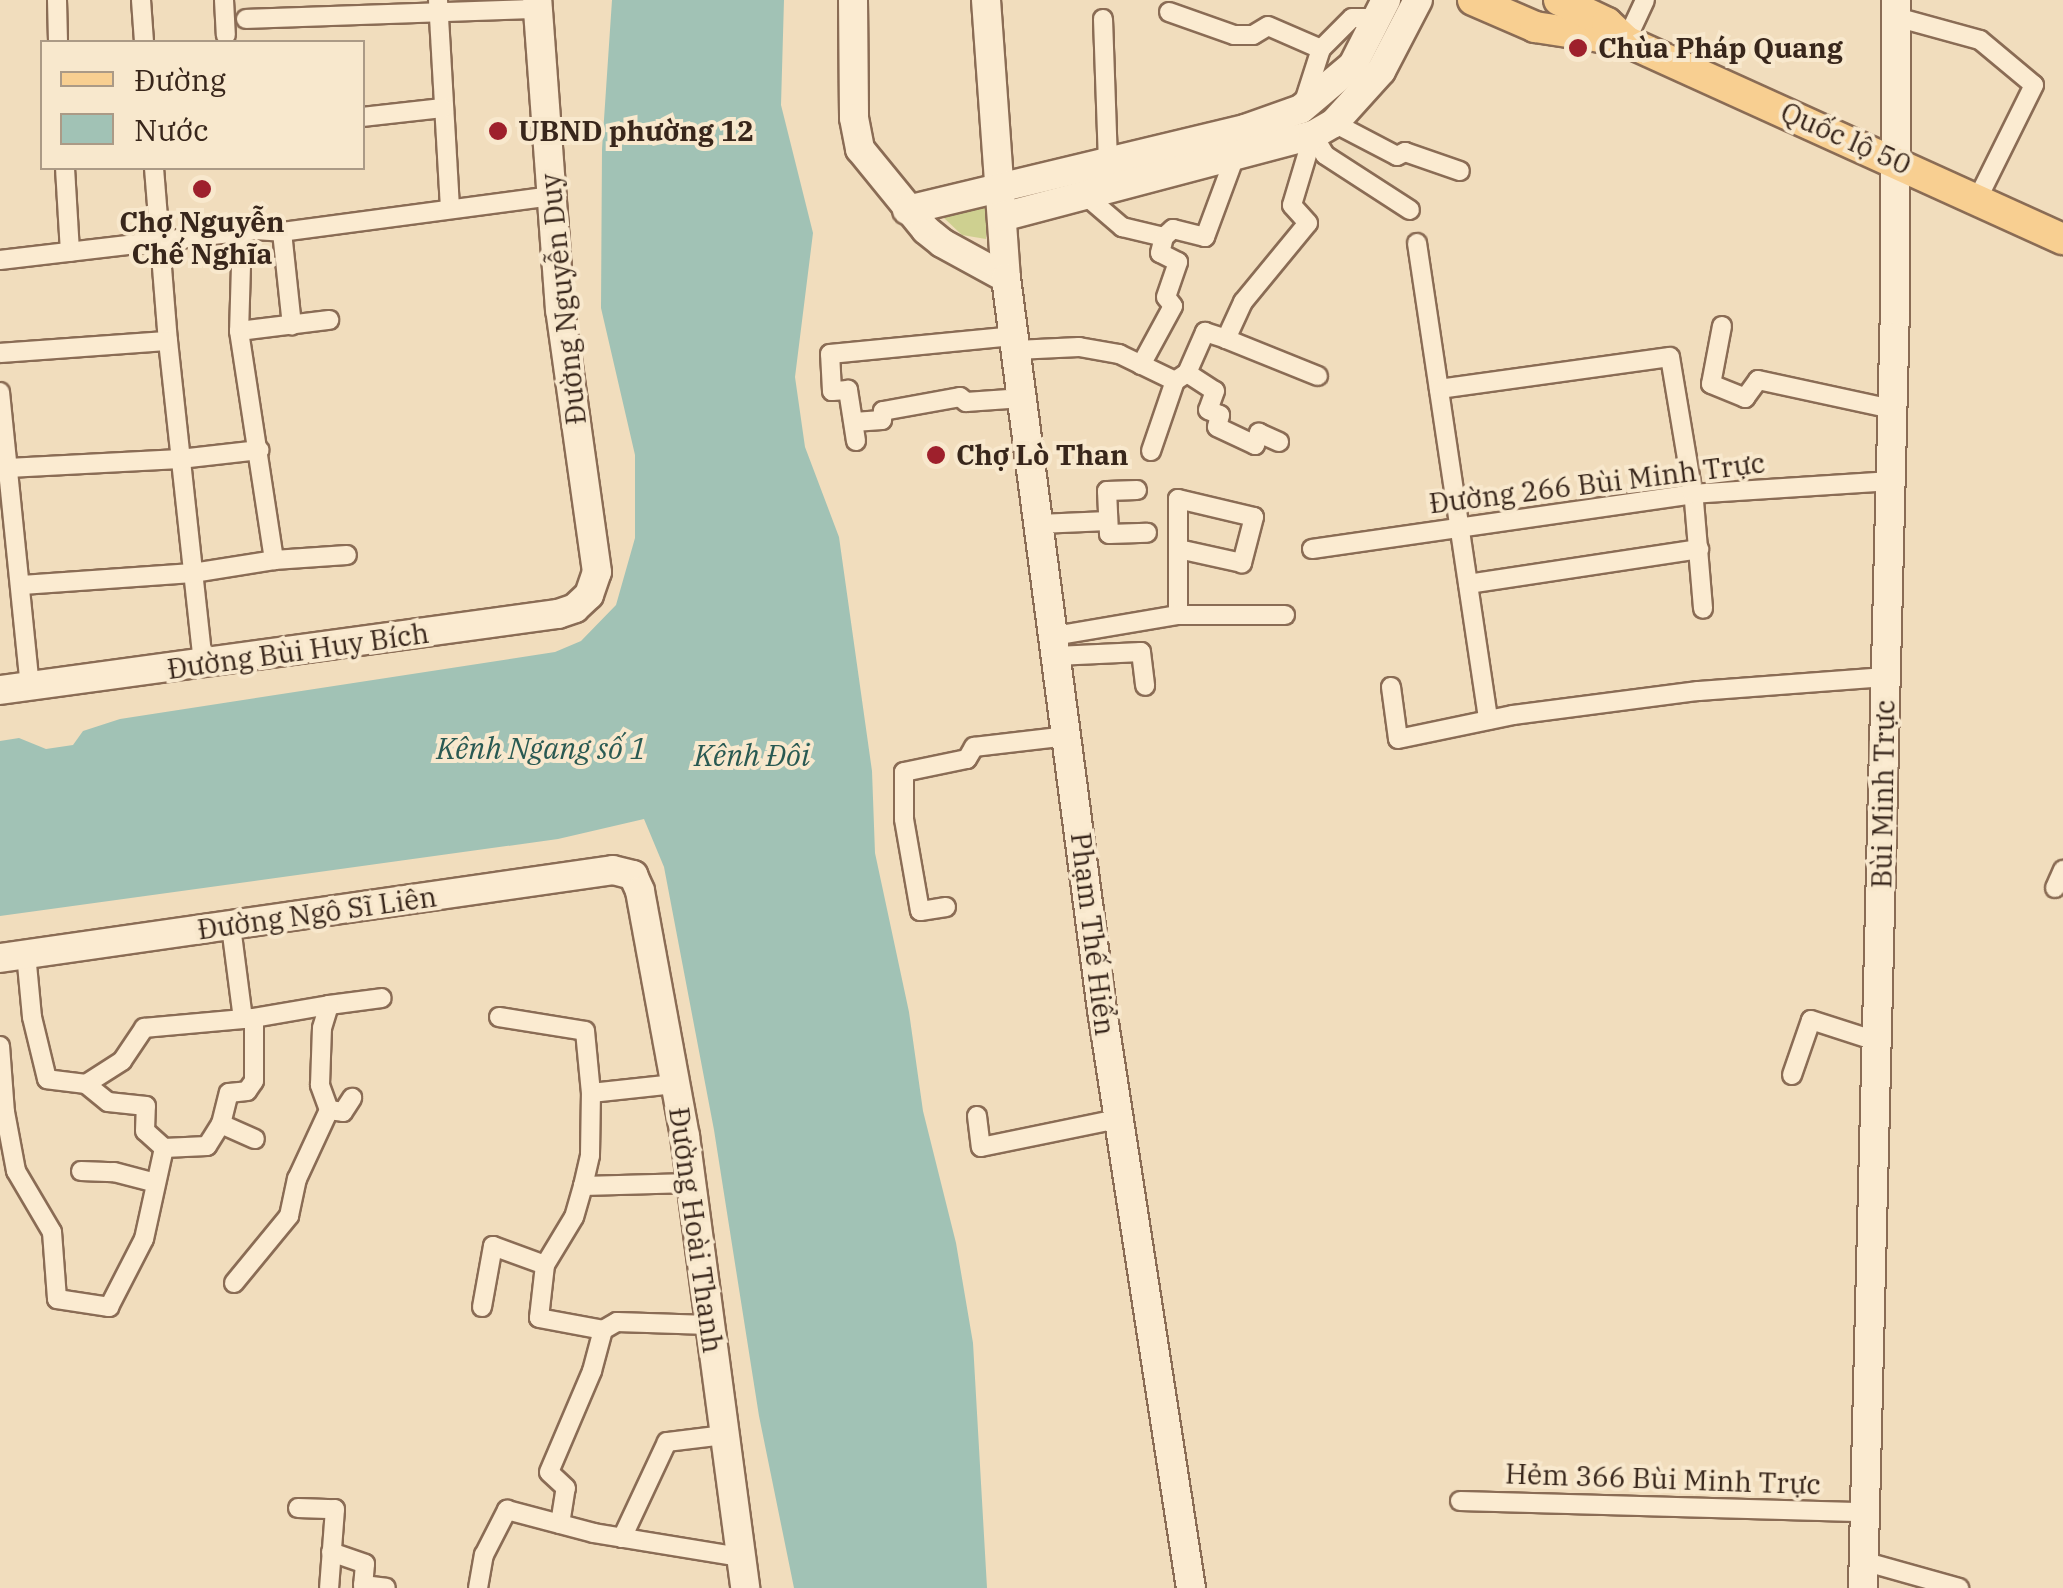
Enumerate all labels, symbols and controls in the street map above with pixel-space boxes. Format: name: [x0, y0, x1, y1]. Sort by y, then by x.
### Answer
place label: Chùa Pháp Quang: [1598, 31, 1843, 65]
marker: Chùa Pháp Quang: [1567, 37, 1589, 59]
legend: [40, 40, 365, 170]
text: Đường: [134, 60, 226, 99]
street label: Quốc lộ 50: [1776, 94, 1916, 182]
text: Nước: [134, 110, 209, 149]
place label: UBND phường 12: [518, 114, 754, 148]
marker: UBND phường 12: [487, 120, 509, 142]
street label: Đường Nguyễn Duy: [533, 172, 593, 426]
marker: Chợ Nguyễn Chế Nghĩa: [191, 178, 213, 200]
place label: Chợ Nguyễn Chế Nghĩa: [119, 205, 285, 271]
place label: Chợ Lò Than: [956, 438, 1129, 472]
marker: Chợ Lò Than: [925, 444, 947, 466]
street label: Đường 266 Bùi Minh Trực: [1427, 446, 1767, 520]
street label: Đường Bùi Huy Bích: [165, 616, 431, 686]
street label: Bùi Minh Trực: [1865, 699, 1901, 889]
water label: Kênh Ngang số 1: [436, 730, 646, 766]
water label: Kênh Đôi: [694, 737, 810, 773]
street label: Phạm Thế Hiển: [1064, 831, 1122, 1037]
street label: Đường Ngô Sĩ Liên: [195, 880, 439, 946]
street label: Đường Hoài Thanh: [662, 1105, 730, 1355]
street label: Hẻm 366 Bùi Minh Trực: [1505, 1457, 1821, 1501]

